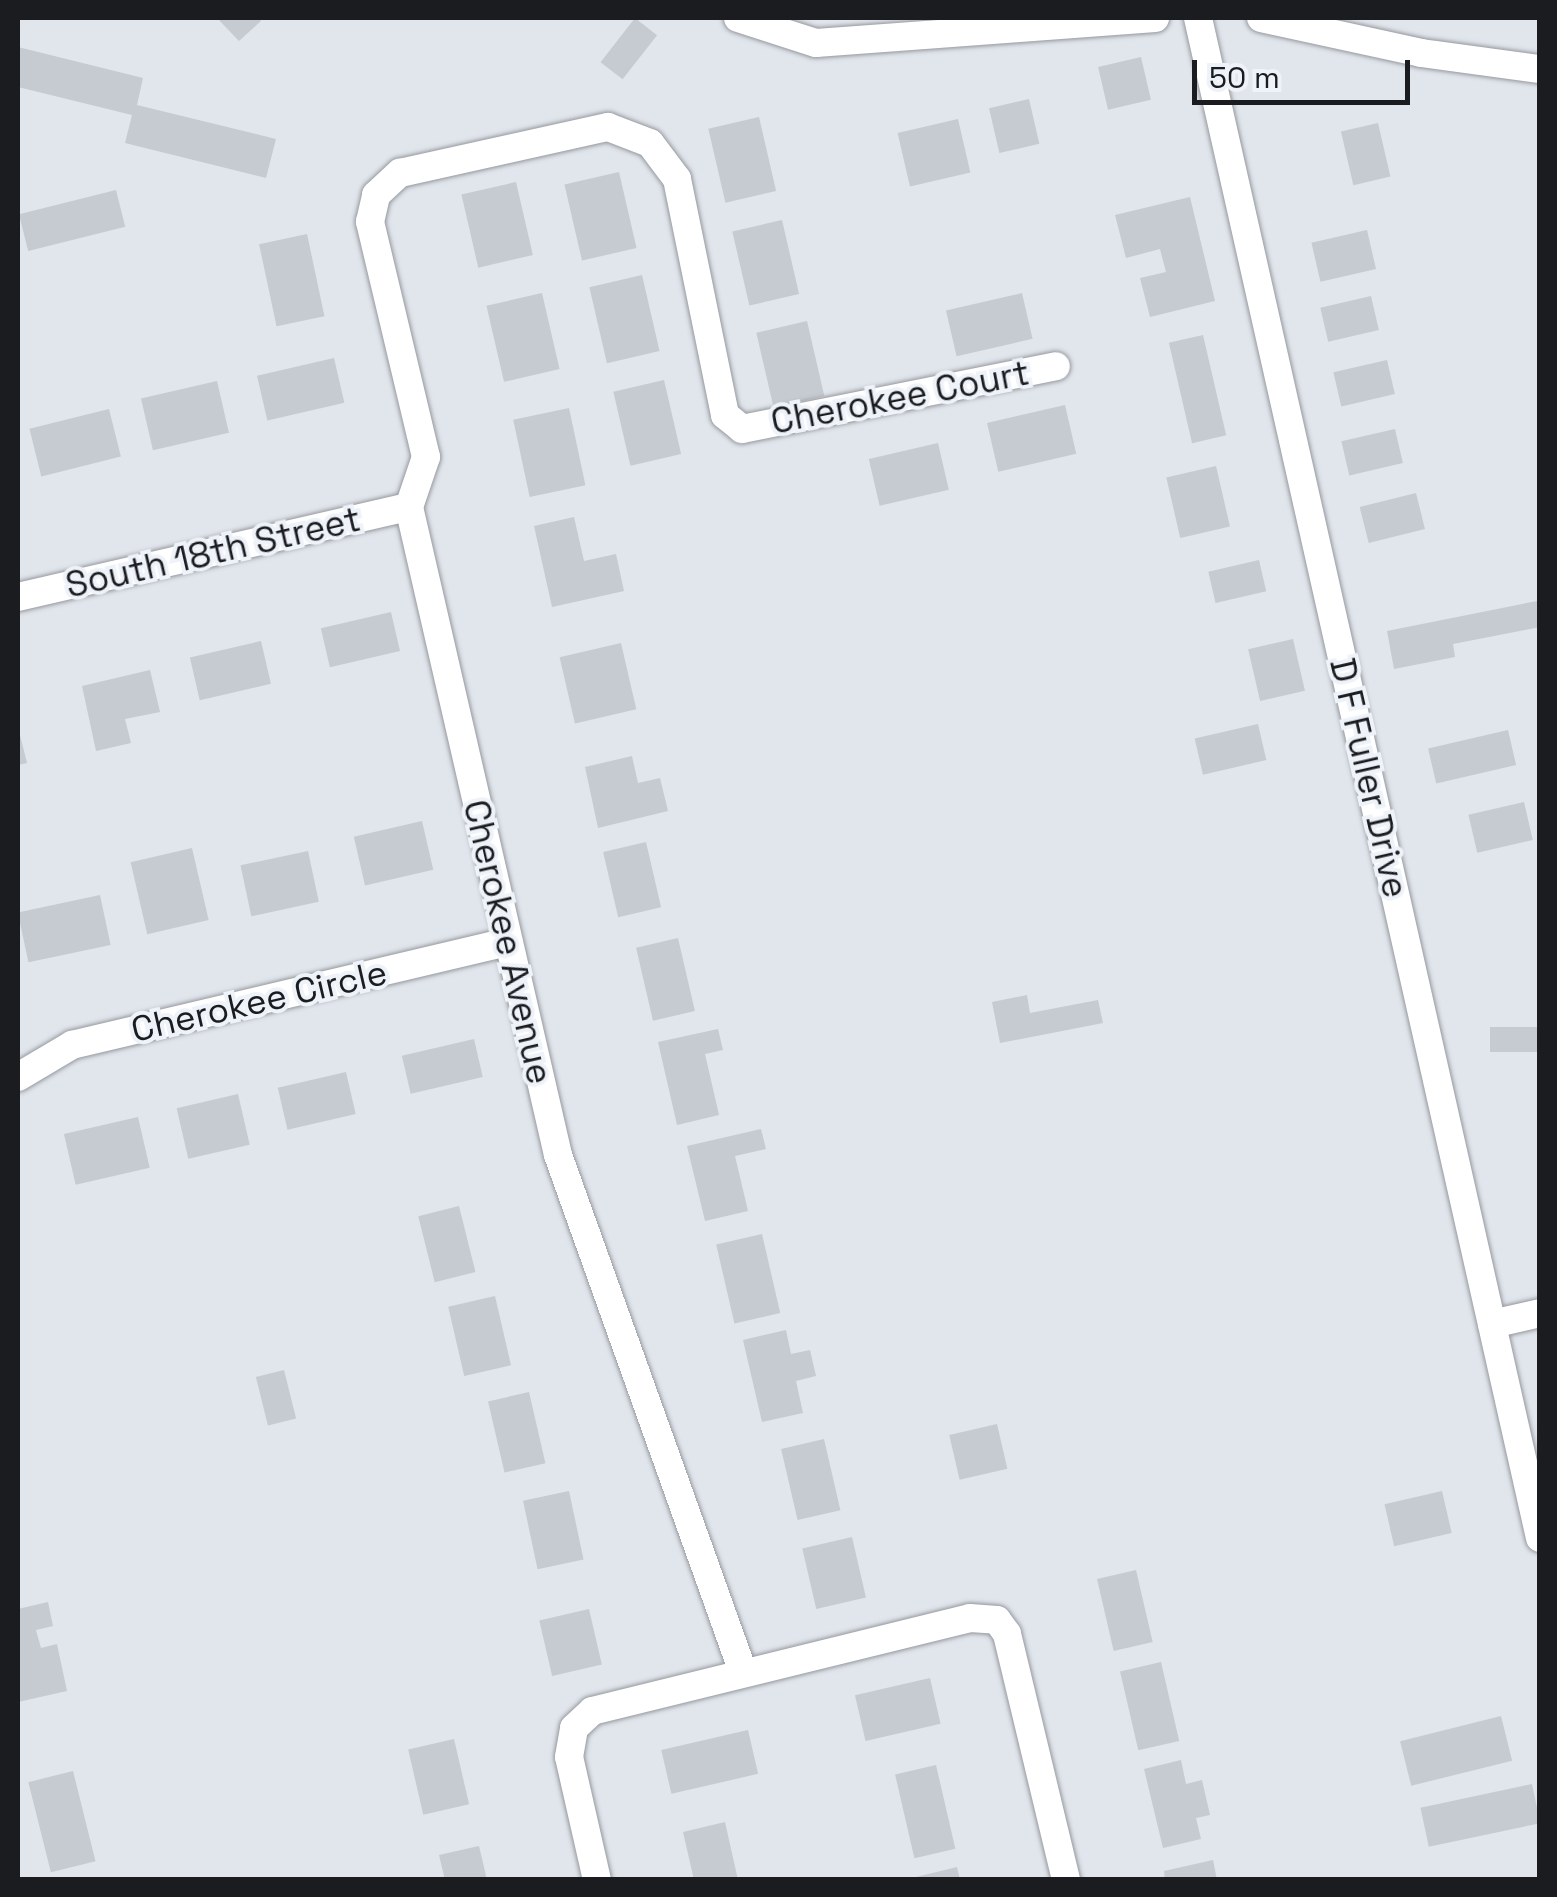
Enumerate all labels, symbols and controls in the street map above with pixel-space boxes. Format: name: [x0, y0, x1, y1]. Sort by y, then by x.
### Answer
scale bar: [1197, 40, 1414, 102]
text: 50 m: [1209, 58, 1280, 97]
street label: Cherokee Court: [767, 351, 1033, 443]
street label: South 18th Street: [62, 498, 364, 606]
street label: D F Fuller Drive: [1321, 654, 1417, 902]
street label: Cherokee Avenue: [455, 796, 561, 1088]
street label: Cherokee Circle: [127, 951, 391, 1051]

